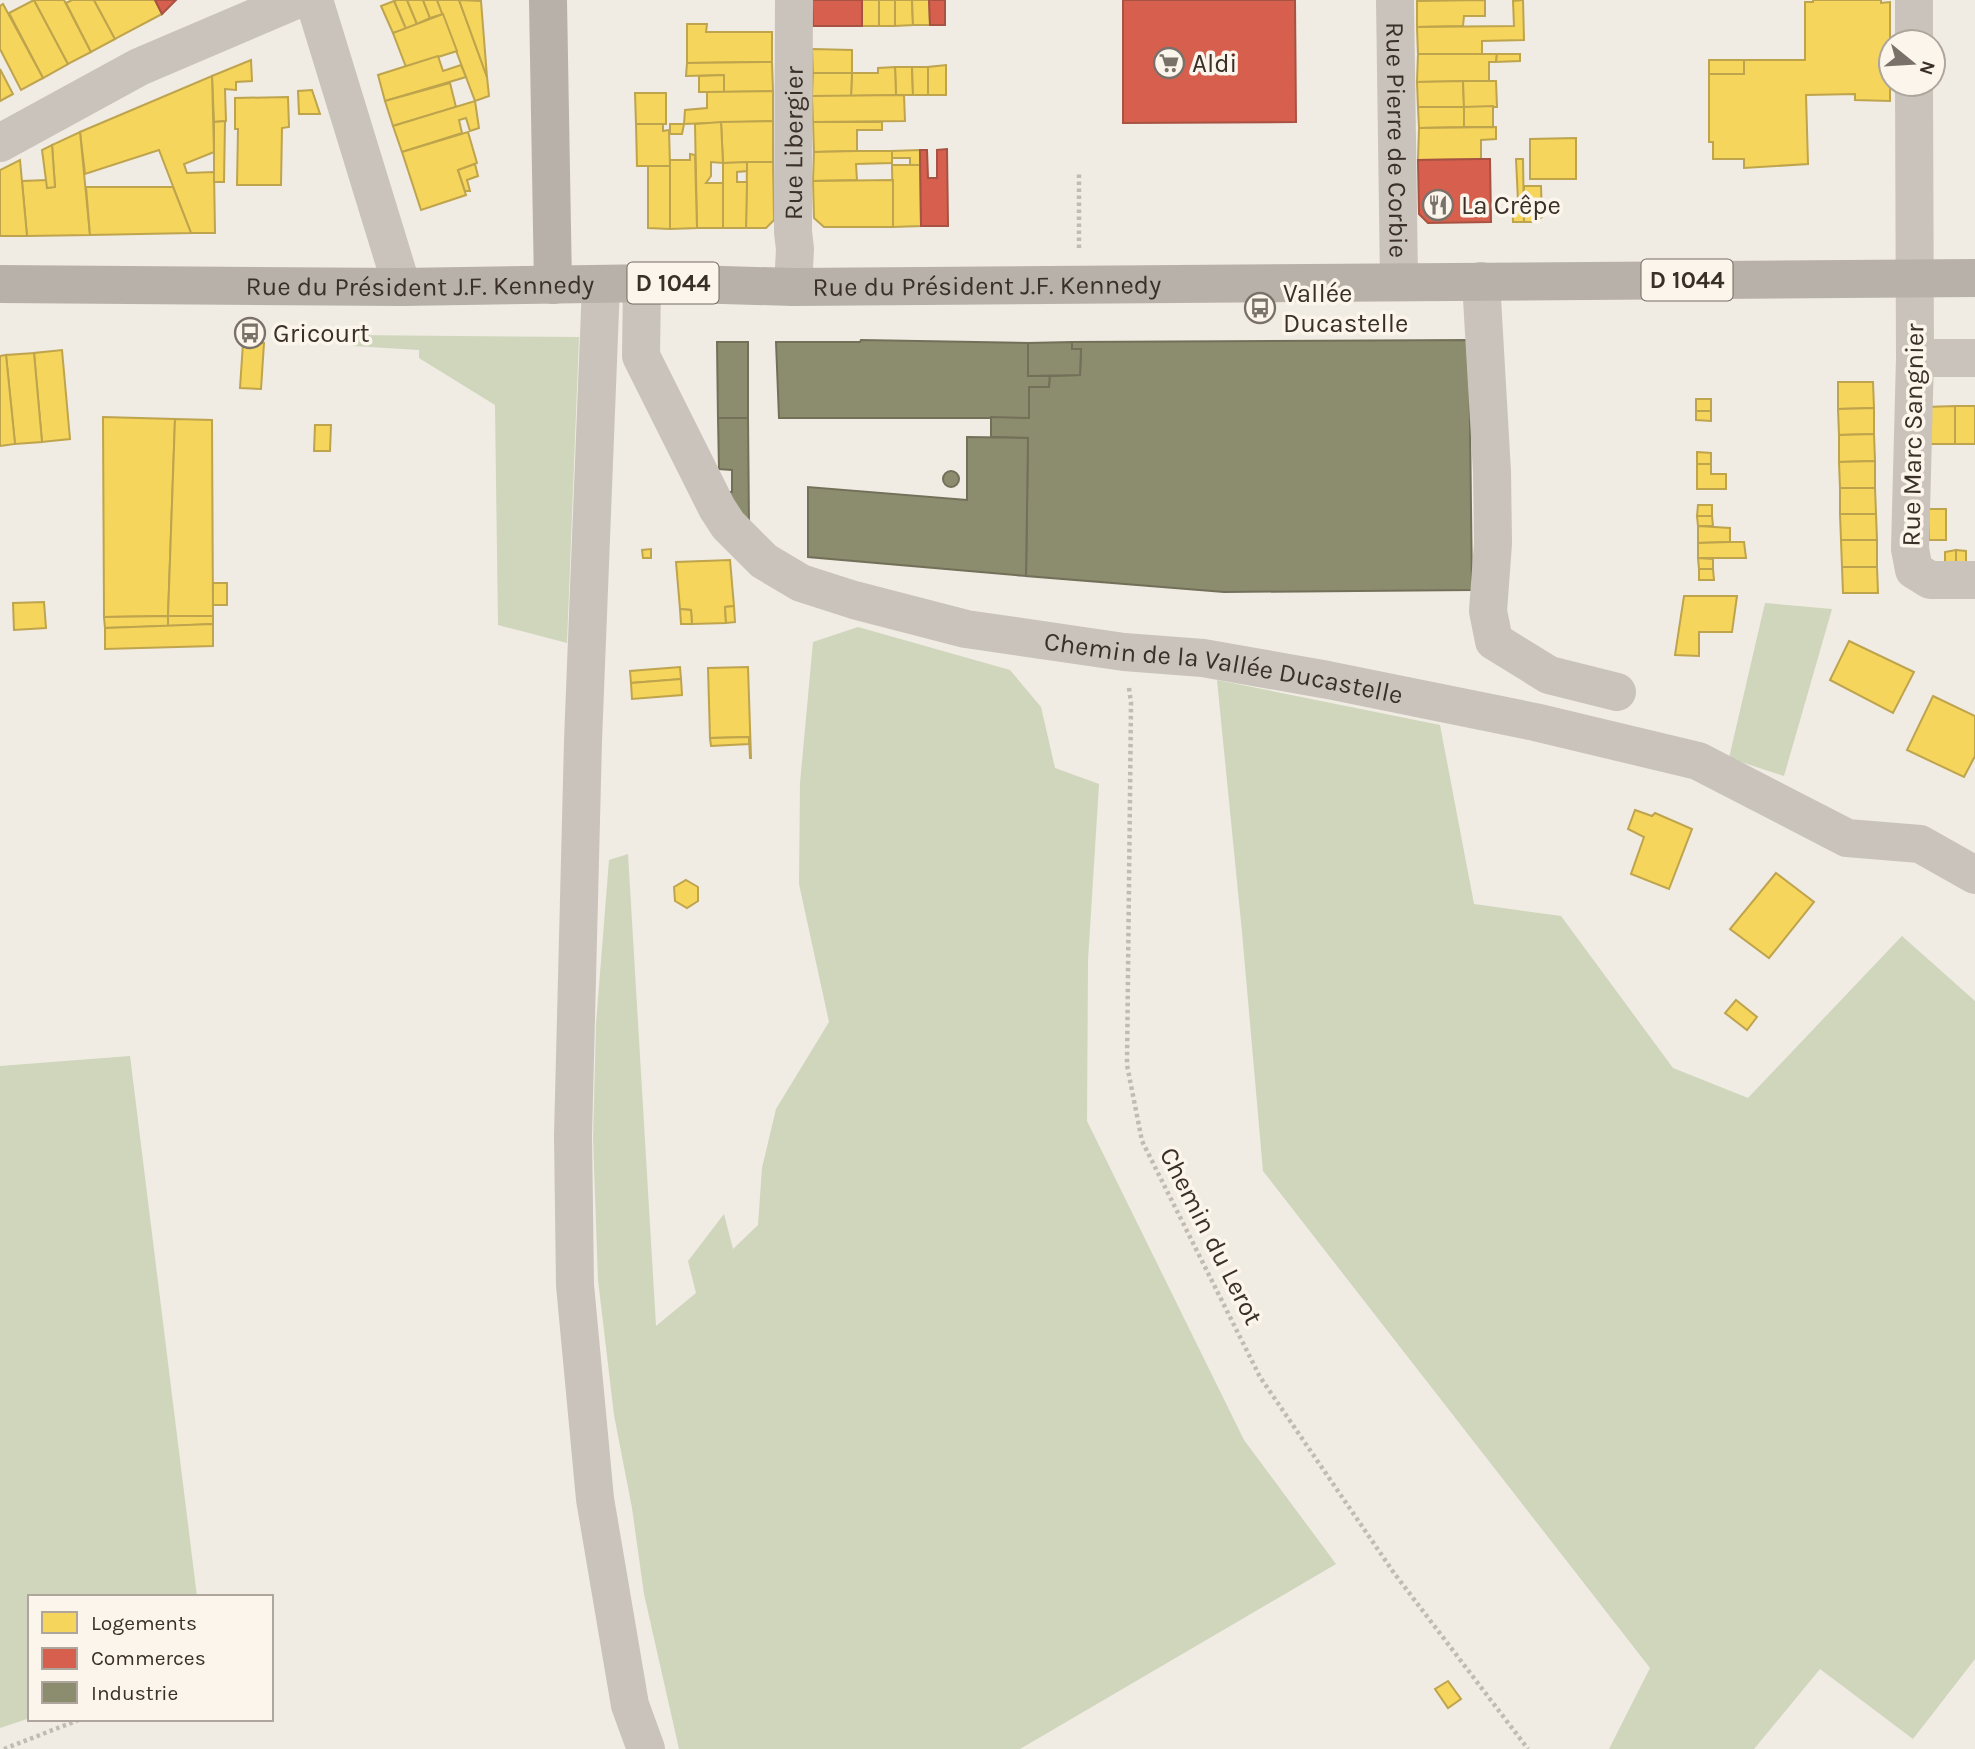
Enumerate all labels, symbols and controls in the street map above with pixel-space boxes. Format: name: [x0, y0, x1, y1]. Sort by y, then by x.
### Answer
street label: Rue Pierre de Corbie: [1380, 22, 1414, 258]
north arrow: [1877, 28, 1947, 98]
supermarket icon: Aldi: [1152, 46, 1186, 80]
place label: Aldi: [1192, 48, 1237, 79]
text: N: [1915, 58, 1940, 78]
street label: Rue Libergier: [778, 65, 809, 220]
restaurant icon: La Crêpe: [1421, 188, 1455, 222]
place label: La Crêpe: [1461, 190, 1561, 221]
road number: D 1044: [1642, 260, 1732, 300]
road number: D 1044: [628, 262, 718, 304]
street label: Rue du Président J.F. Kennedy: [246, 268, 595, 303]
street label: Rue du Président J.F. Kennedy: [812, 269, 1161, 302]
place label: Vallée Ducastelle: [1283, 278, 1408, 339]
bus stop icon: Vallée Ducastelle: [1243, 291, 1277, 325]
bus stop icon: Gricourt: [233, 316, 267, 350]
place label: Gricourt: [273, 318, 370, 349]
street label: Rue Marc Sangnier: [1896, 323, 1930, 547]
street label: Chemin de la Vallée Ducastelle: [1042, 625, 1406, 710]
street label: Chemin du Lerot: [1153, 1142, 1269, 1330]
legend: [28, 1595, 273, 1721]
text: Logements: [91, 1611, 197, 1635]
text: Commerces: [91, 1646, 206, 1670]
text: Industrie: [91, 1681, 178, 1705]

